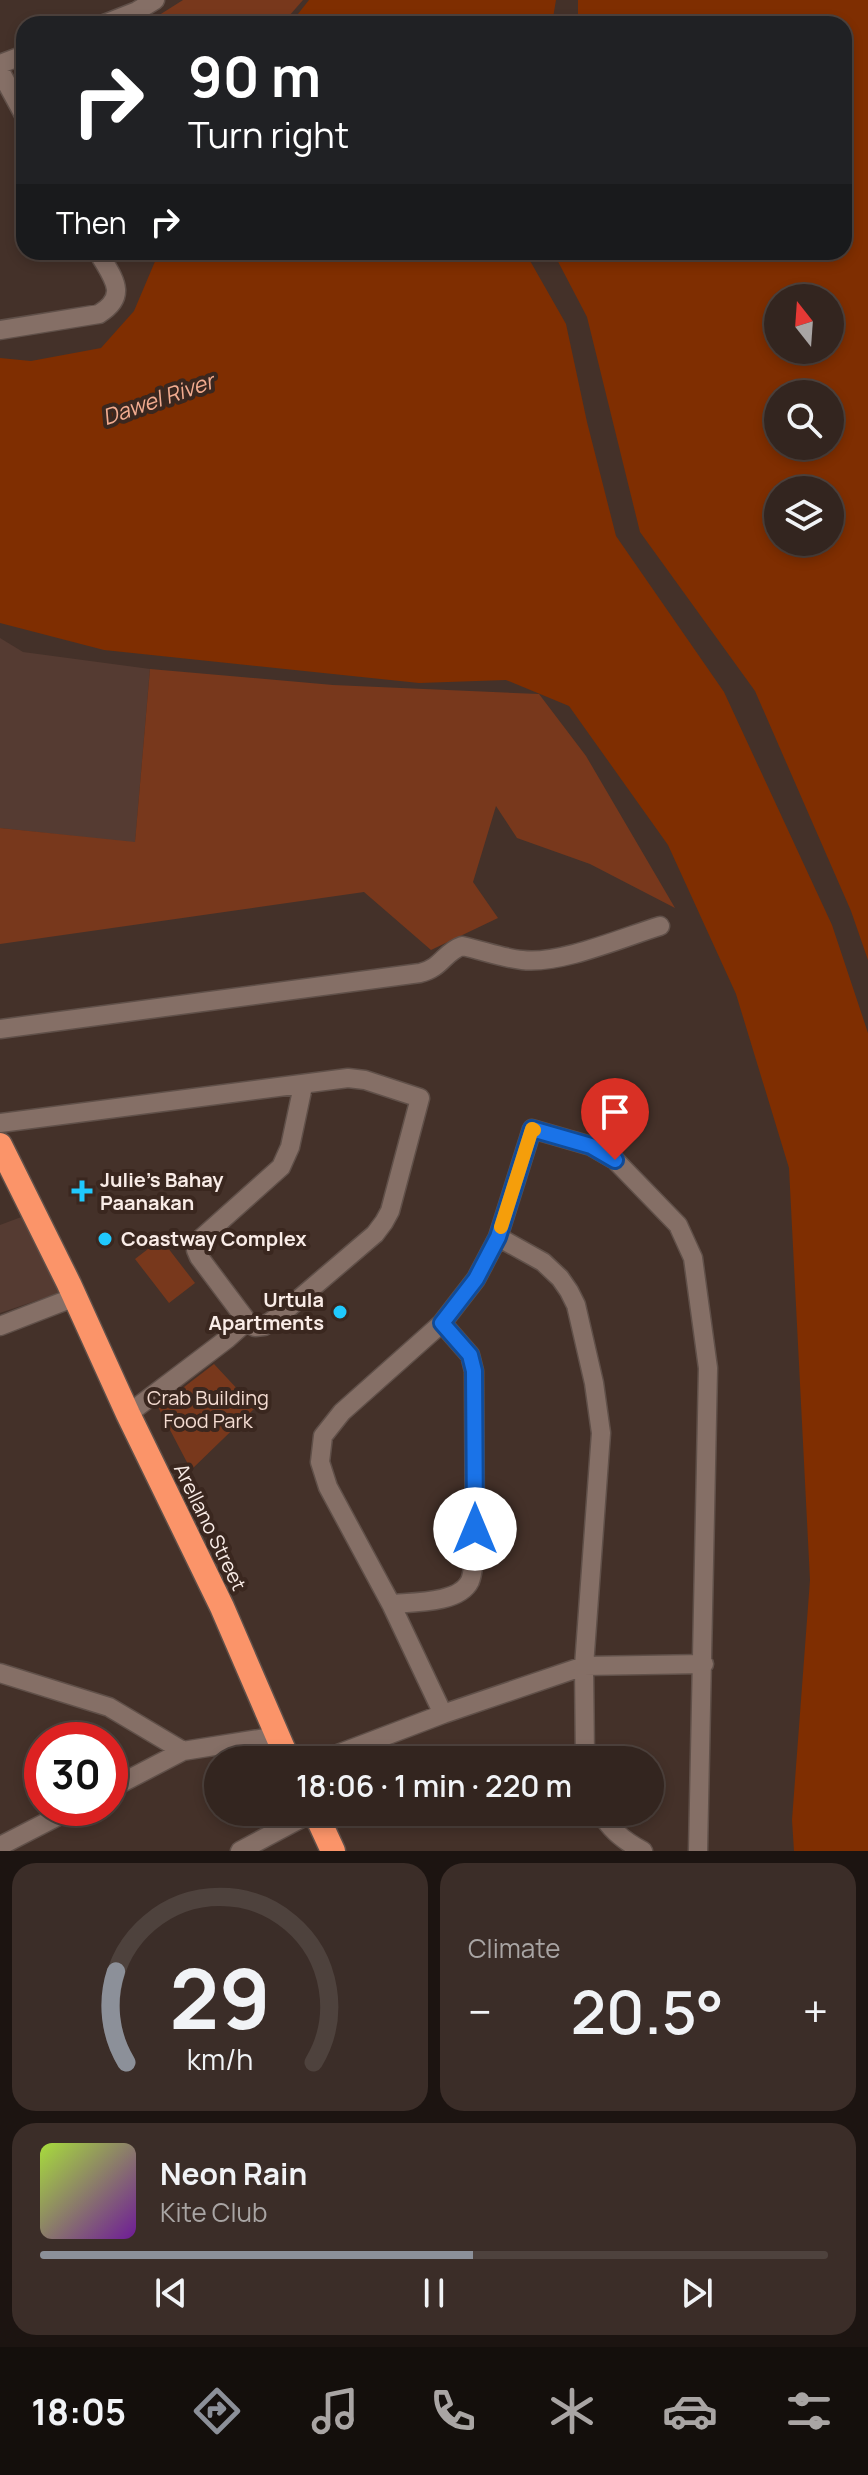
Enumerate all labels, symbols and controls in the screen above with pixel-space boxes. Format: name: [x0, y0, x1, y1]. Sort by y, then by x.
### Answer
text: 90 m: [188, 37, 321, 114]
icon: right: [56, 48, 160, 152]
text: Turn right: [188, 110, 349, 159]
icon: right: [143, 200, 187, 244]
text: Then: [56, 202, 127, 243]
north arrow: [764, 284, 844, 364]
map controls: [764, 284, 844, 556]
water label: Dawel River: [98, 365, 221, 432]
button: search: [764, 380, 844, 460]
button: layers: [764, 476, 844, 556]
pin: [581, 1078, 649, 1160]
icon: arrive: [593, 1090, 637, 1134]
place label: Julie's Bahay Paanakan: [100, 1166, 224, 1216]
marker: Julie's Bahay Paanakan: [71, 1180, 93, 1202]
place label: Coastway Complex: [121, 1225, 306, 1252]
marker: Coastway Complex: [96, 1230, 114, 1248]
place label: Urtula Apartments: [209, 1286, 324, 1336]
marker: Urtula Apartments: [331, 1303, 349, 1321]
park label: Crab Building Food Park: [147, 1384, 269, 1434]
street label: Arellano Street: [168, 1459, 253, 1595]
position arrow: [433, 1487, 517, 1571]
speed limit sign: 30: [24, 1722, 128, 1826]
text: 18:06 · 1 min · 220 m: [296, 1765, 572, 1806]
text: Climate: [468, 1930, 560, 1966]
text: 29: [169, 1940, 271, 2054]
text: 20.5°: [571, 1970, 724, 2052]
text: −: [468, 1981, 492, 2041]
text: +: [803, 1981, 828, 2041]
text: km/h: [187, 2040, 253, 2079]
text: Neon Rain: [160, 2153, 307, 2194]
text: Kite Club: [160, 2194, 267, 2230]
icon: previous: [149, 2271, 193, 2315]
icon: pause: [412, 2271, 456, 2315]
icon: next: [675, 2271, 719, 2315]
icon: directions: [189, 2383, 245, 2439]
icon: music: [307, 2383, 363, 2439]
icon: phone: [425, 2383, 481, 2439]
icon: climate: [544, 2383, 600, 2439]
icon: car: [662, 2383, 718, 2439]
icon: filters: [781, 2383, 837, 2439]
text: 18:05: [31, 2387, 126, 2436]

